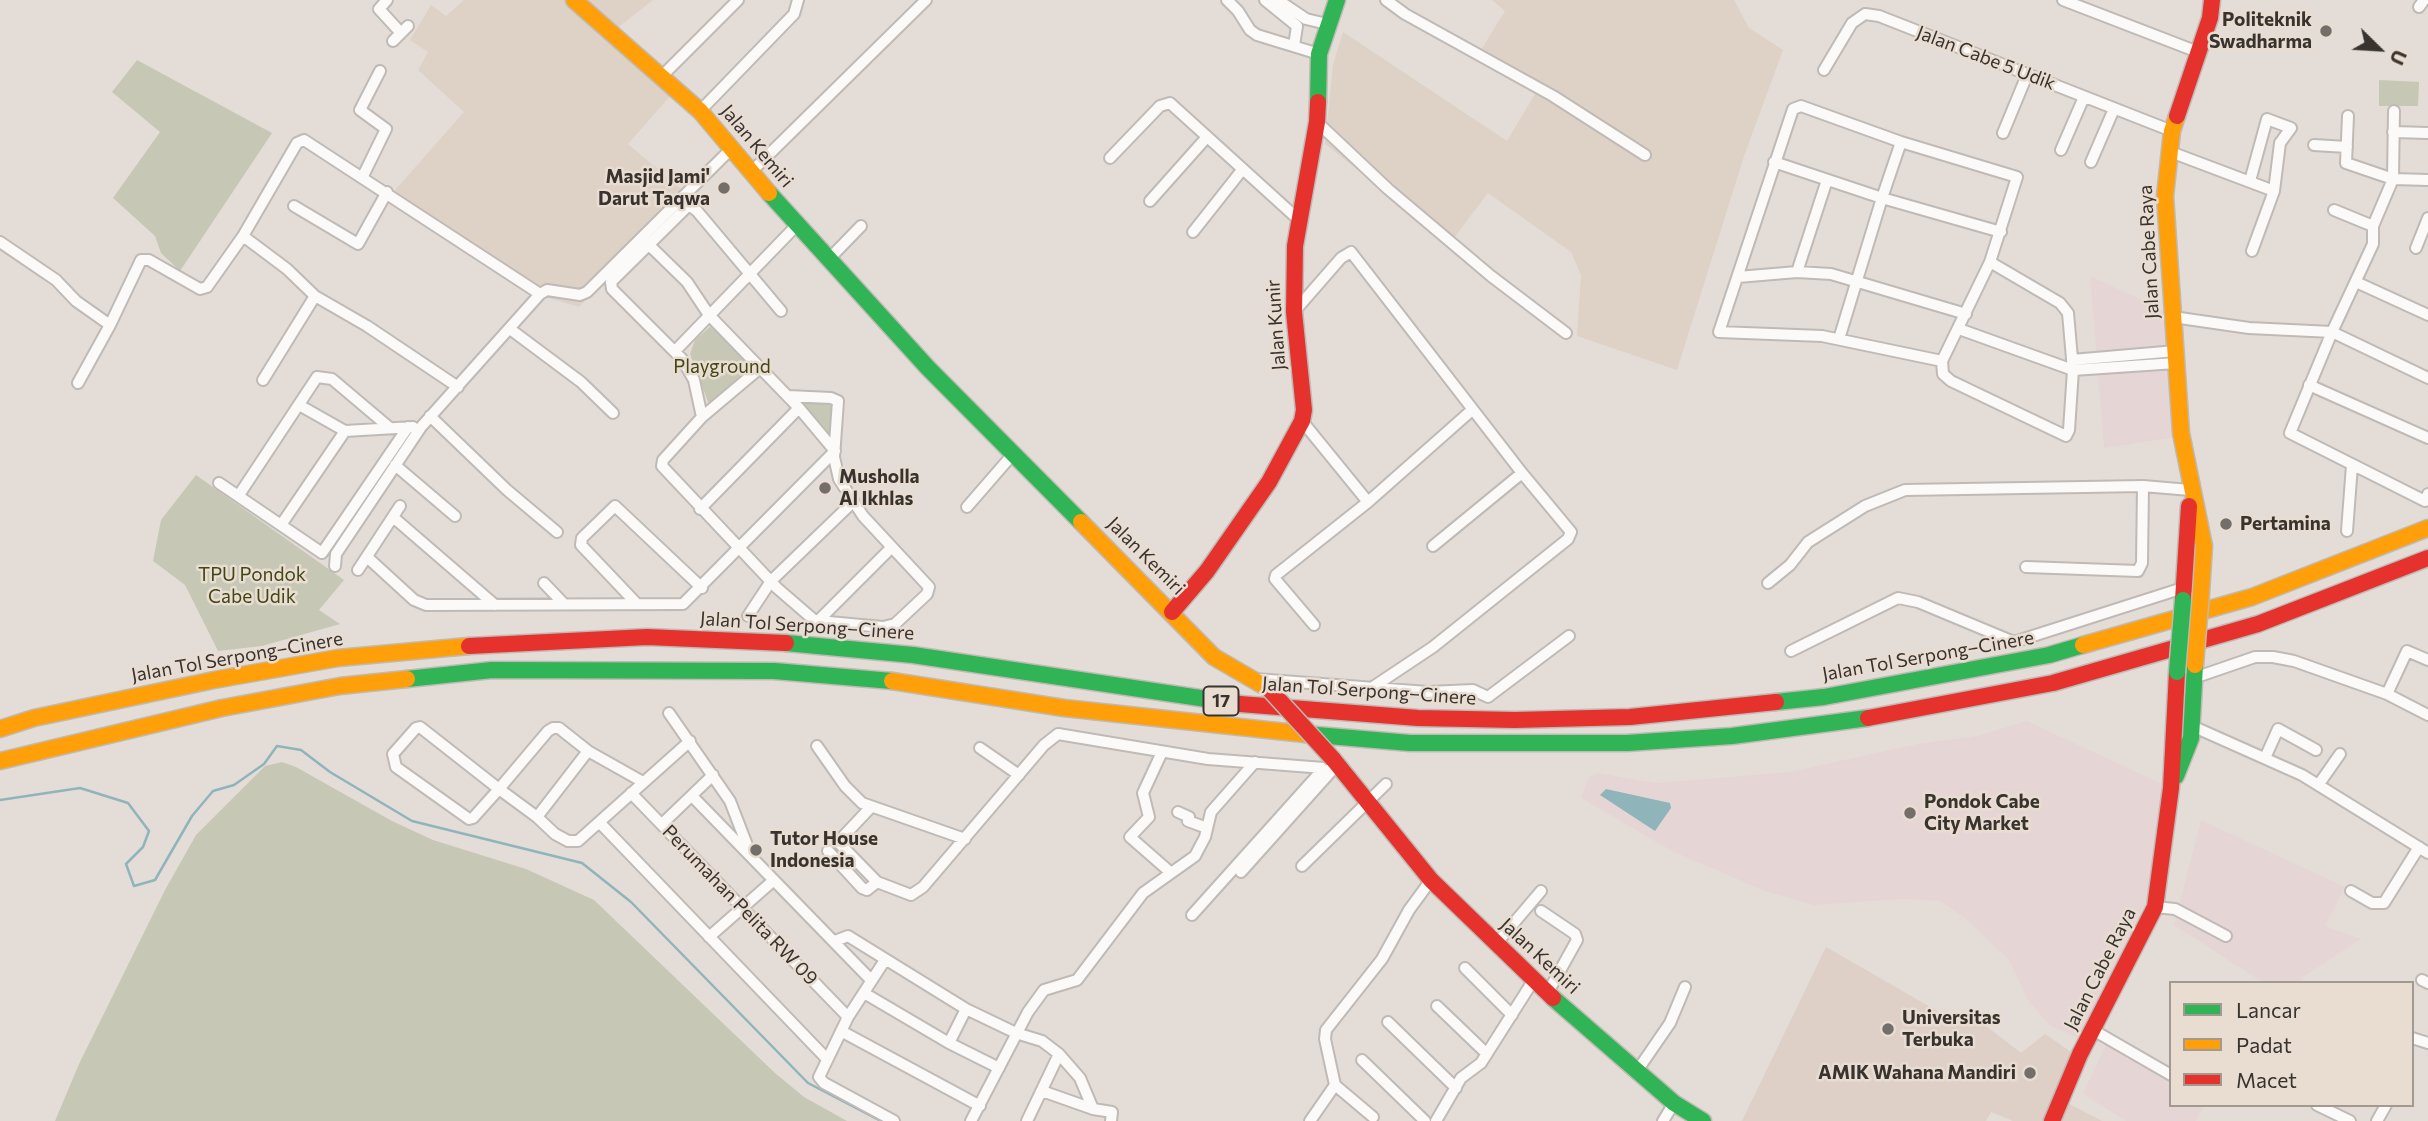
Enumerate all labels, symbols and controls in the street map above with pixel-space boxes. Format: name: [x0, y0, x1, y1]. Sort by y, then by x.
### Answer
place label: Politeknik Swadharma: [2209, 9, 2312, 53]
north arrow: [2344, 14, 2414, 84]
street label: Jalan Cabe 5 Udik: [1913, 21, 2059, 95]
marker: Politeknik Swadharma: [2318, 23, 2334, 39]
text: U: [2385, 47, 2412, 69]
street label: Jalan Kemiri: [716, 100, 798, 192]
place label: Masjid Jami' Darut Taqwa: [598, 166, 710, 210]
marker: Masjid Jami' Darut Taqwa: [716, 180, 732, 196]
street label: Jalan Cabe Raya: [2134, 184, 2164, 320]
street label: Jalan Kunir: [1261, 279, 1291, 371]
park label: Playground: [673, 356, 771, 378]
place label: Musholla Al Ikhlas: [839, 466, 920, 510]
marker: Musholla Al Ikhlas: [817, 480, 833, 496]
street label: Jalan Kemiri: [1102, 512, 1190, 600]
place label: Pertamina: [2240, 513, 2331, 535]
marker: Pertamina: [2218, 516, 2234, 532]
park label: TPU Pondok Cabe Udik: [198, 564, 306, 608]
street label: Jalan Tol Serpong–Cinere: [699, 607, 915, 645]
street label: Jalan Tol Serpong–Cinere: [1820, 626, 2036, 686]
street label: Jalan Tol Serpong–Cinere: [129, 627, 345, 687]
street label: Jalan Tol Serpong–Cinere: [1261, 672, 1477, 710]
road number: 17: [1204, 686, 1238, 716]
place label: Pondok Cabe City Market: [1924, 791, 2040, 835]
marker: Pondok Cabe City Market: [1902, 805, 1918, 821]
street label: Perumahan Pelita RW 09: [658, 820, 822, 990]
place label: Tutor House Indonesia: [770, 828, 878, 872]
marker: Tutor House Indonesia: [748, 842, 764, 858]
street label: Jalan Cabe Raya: [2059, 904, 2141, 1034]
street label: Jalan Kemiri: [1495, 913, 1585, 999]
legend: [2169, 981, 2414, 1107]
text: Lancar: [2236, 997, 2301, 1022]
place label: Universitas Terbuka: [1902, 1007, 2001, 1051]
marker: Universitas Terbuka: [1880, 1021, 1896, 1037]
text: Padat: [2236, 1032, 2292, 1057]
place label: AMIK Wahana Mandiri: [1818, 1062, 2016, 1084]
marker: AMIK Wahana Mandiri: [2022, 1065, 2038, 1081]
text: Macet: [2236, 1067, 2297, 1092]

